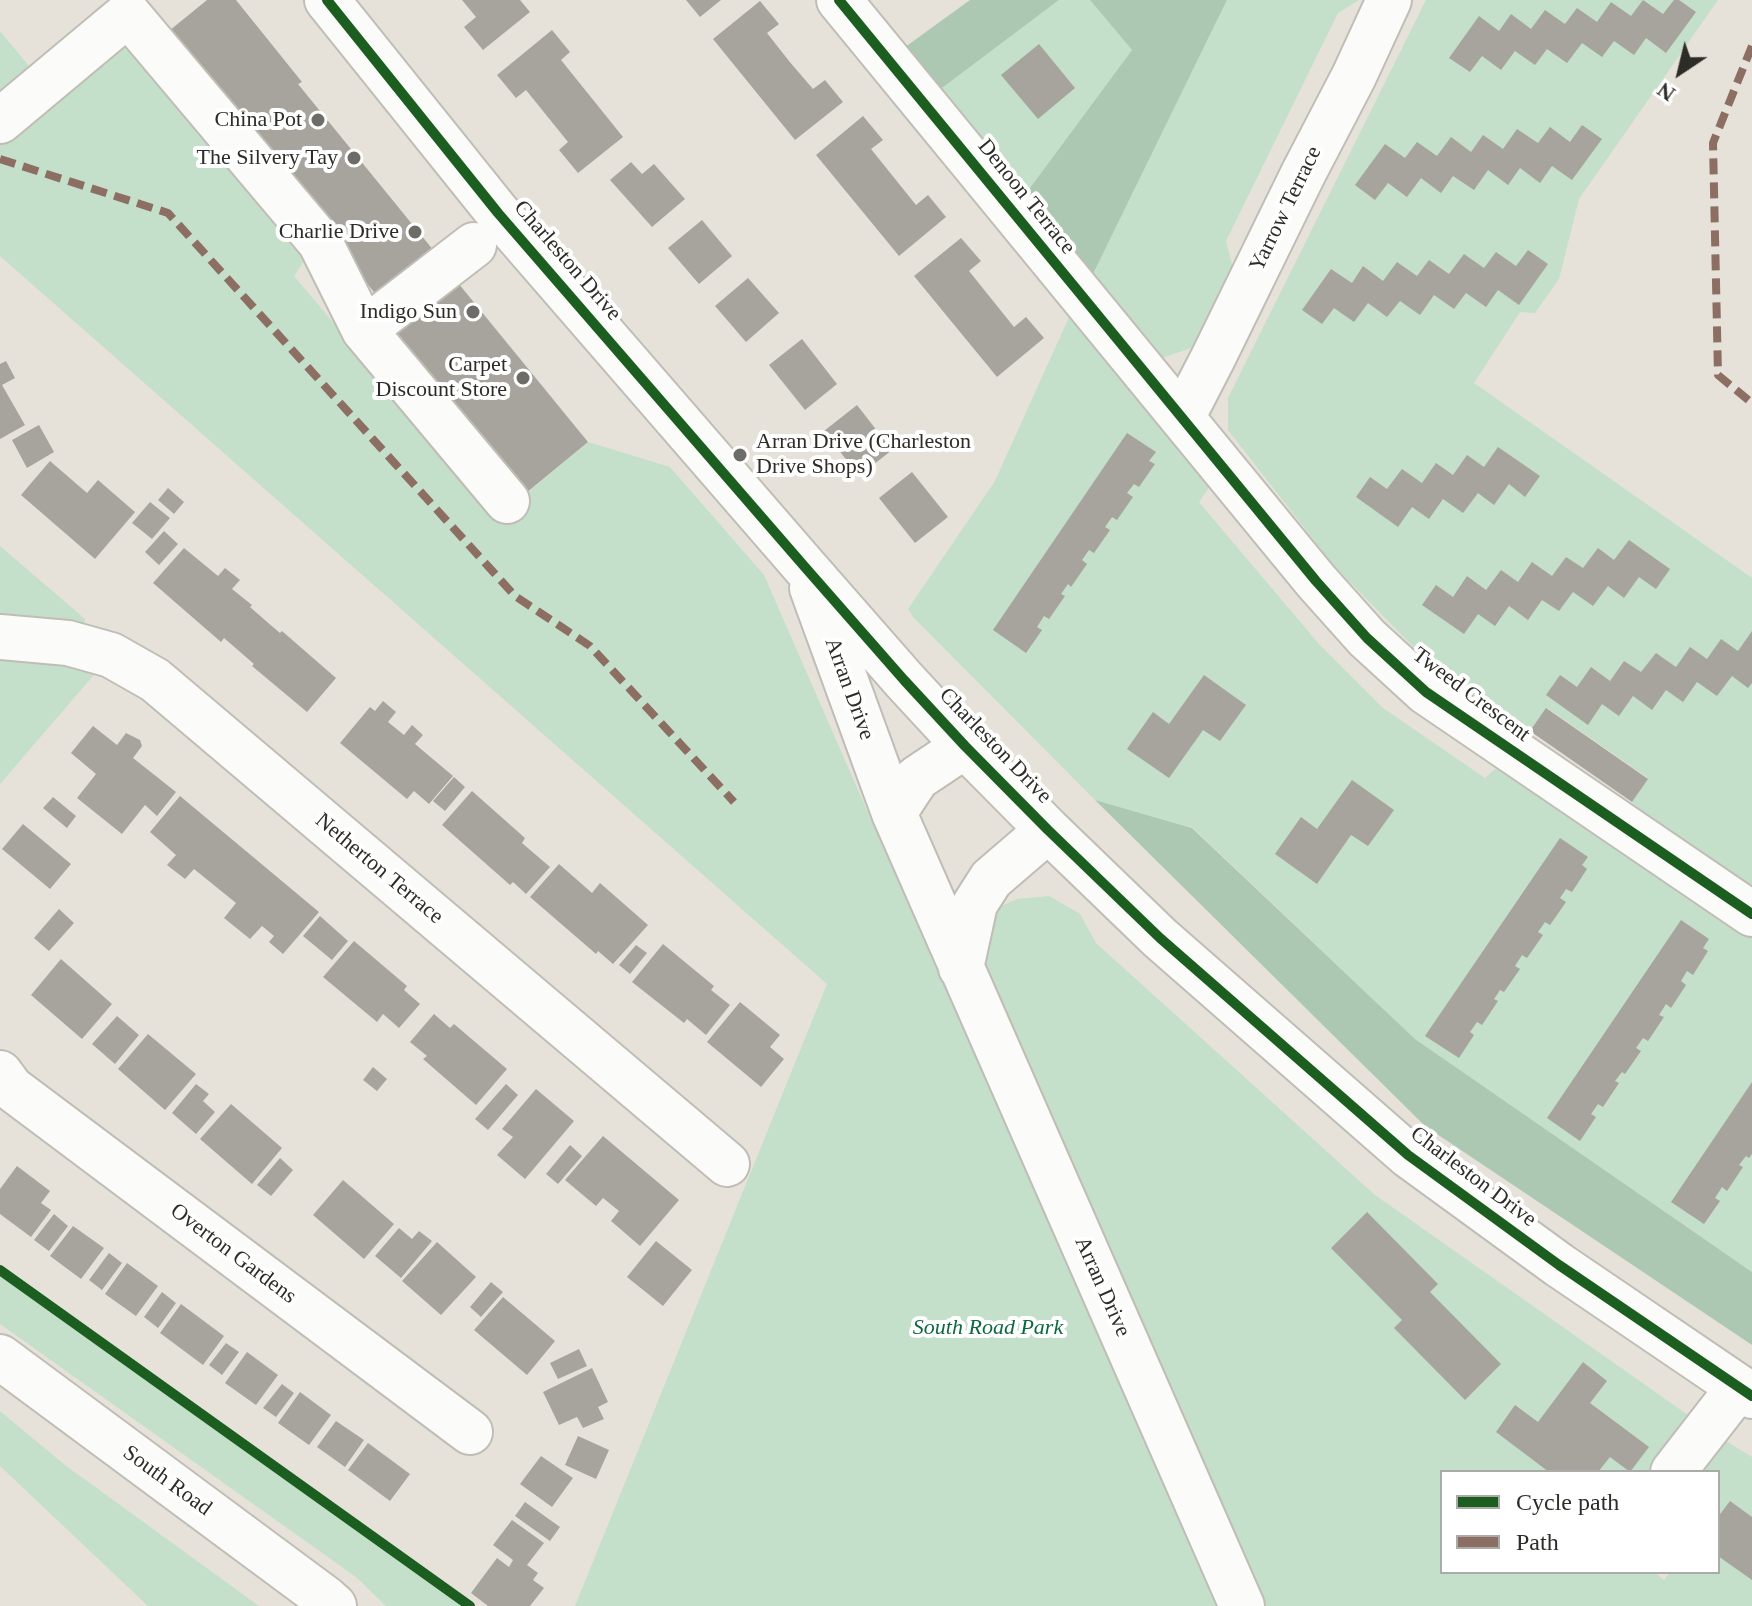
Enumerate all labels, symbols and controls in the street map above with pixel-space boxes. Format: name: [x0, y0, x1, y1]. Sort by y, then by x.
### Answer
north arrow: [1640, 32, 1720, 112]
text: N: [1652, 77, 1680, 107]
place label: China Pot: [215, 107, 302, 133]
marker: China Pot: [309, 111, 327, 129]
street label: Denoon Terrace: [971, 134, 1081, 260]
street label: Yarrow Terrace: [1244, 142, 1328, 276]
place label: The Silvery Tay: [197, 145, 338, 171]
marker: The Silvery Tay: [345, 149, 363, 167]
street label: Charleston Drive: [508, 195, 626, 327]
place label: Charlie Drive: [279, 219, 399, 245]
marker: Charlie Drive: [406, 223, 424, 241]
place label: Indigo Sun: [360, 299, 457, 325]
marker: Indigo Sun: [464, 303, 482, 321]
place label: Carpet Discount Store: [376, 352, 507, 404]
marker: Carpet Discount Store: [514, 369, 532, 387]
place label: Arran Drive (Charleston Drive Shops): [756, 429, 971, 480]
marker: Arran Drive (Charleston Drive Shops): [731, 446, 749, 464]
street label: Arran Drive: [818, 634, 880, 744]
street label: Tweed Crescent: [1407, 642, 1535, 748]
street label: Charleston Drive: [933, 683, 1057, 809]
street label: Netherton Terrace: [310, 808, 448, 930]
street label: Charleston Drive: [1405, 1121, 1541, 1233]
street label: Overton Gardens: [165, 1198, 301, 1310]
street label: Arran Drive: [1068, 1233, 1136, 1341]
park label: South Road Park: [913, 1315, 1063, 1341]
street label: South Road: [117, 1440, 217, 1522]
legend: [1440, 1470, 1720, 1574]
text: Cycle path: [1516, 1489, 1619, 1515]
text: Path: [1516, 1529, 1559, 1555]

